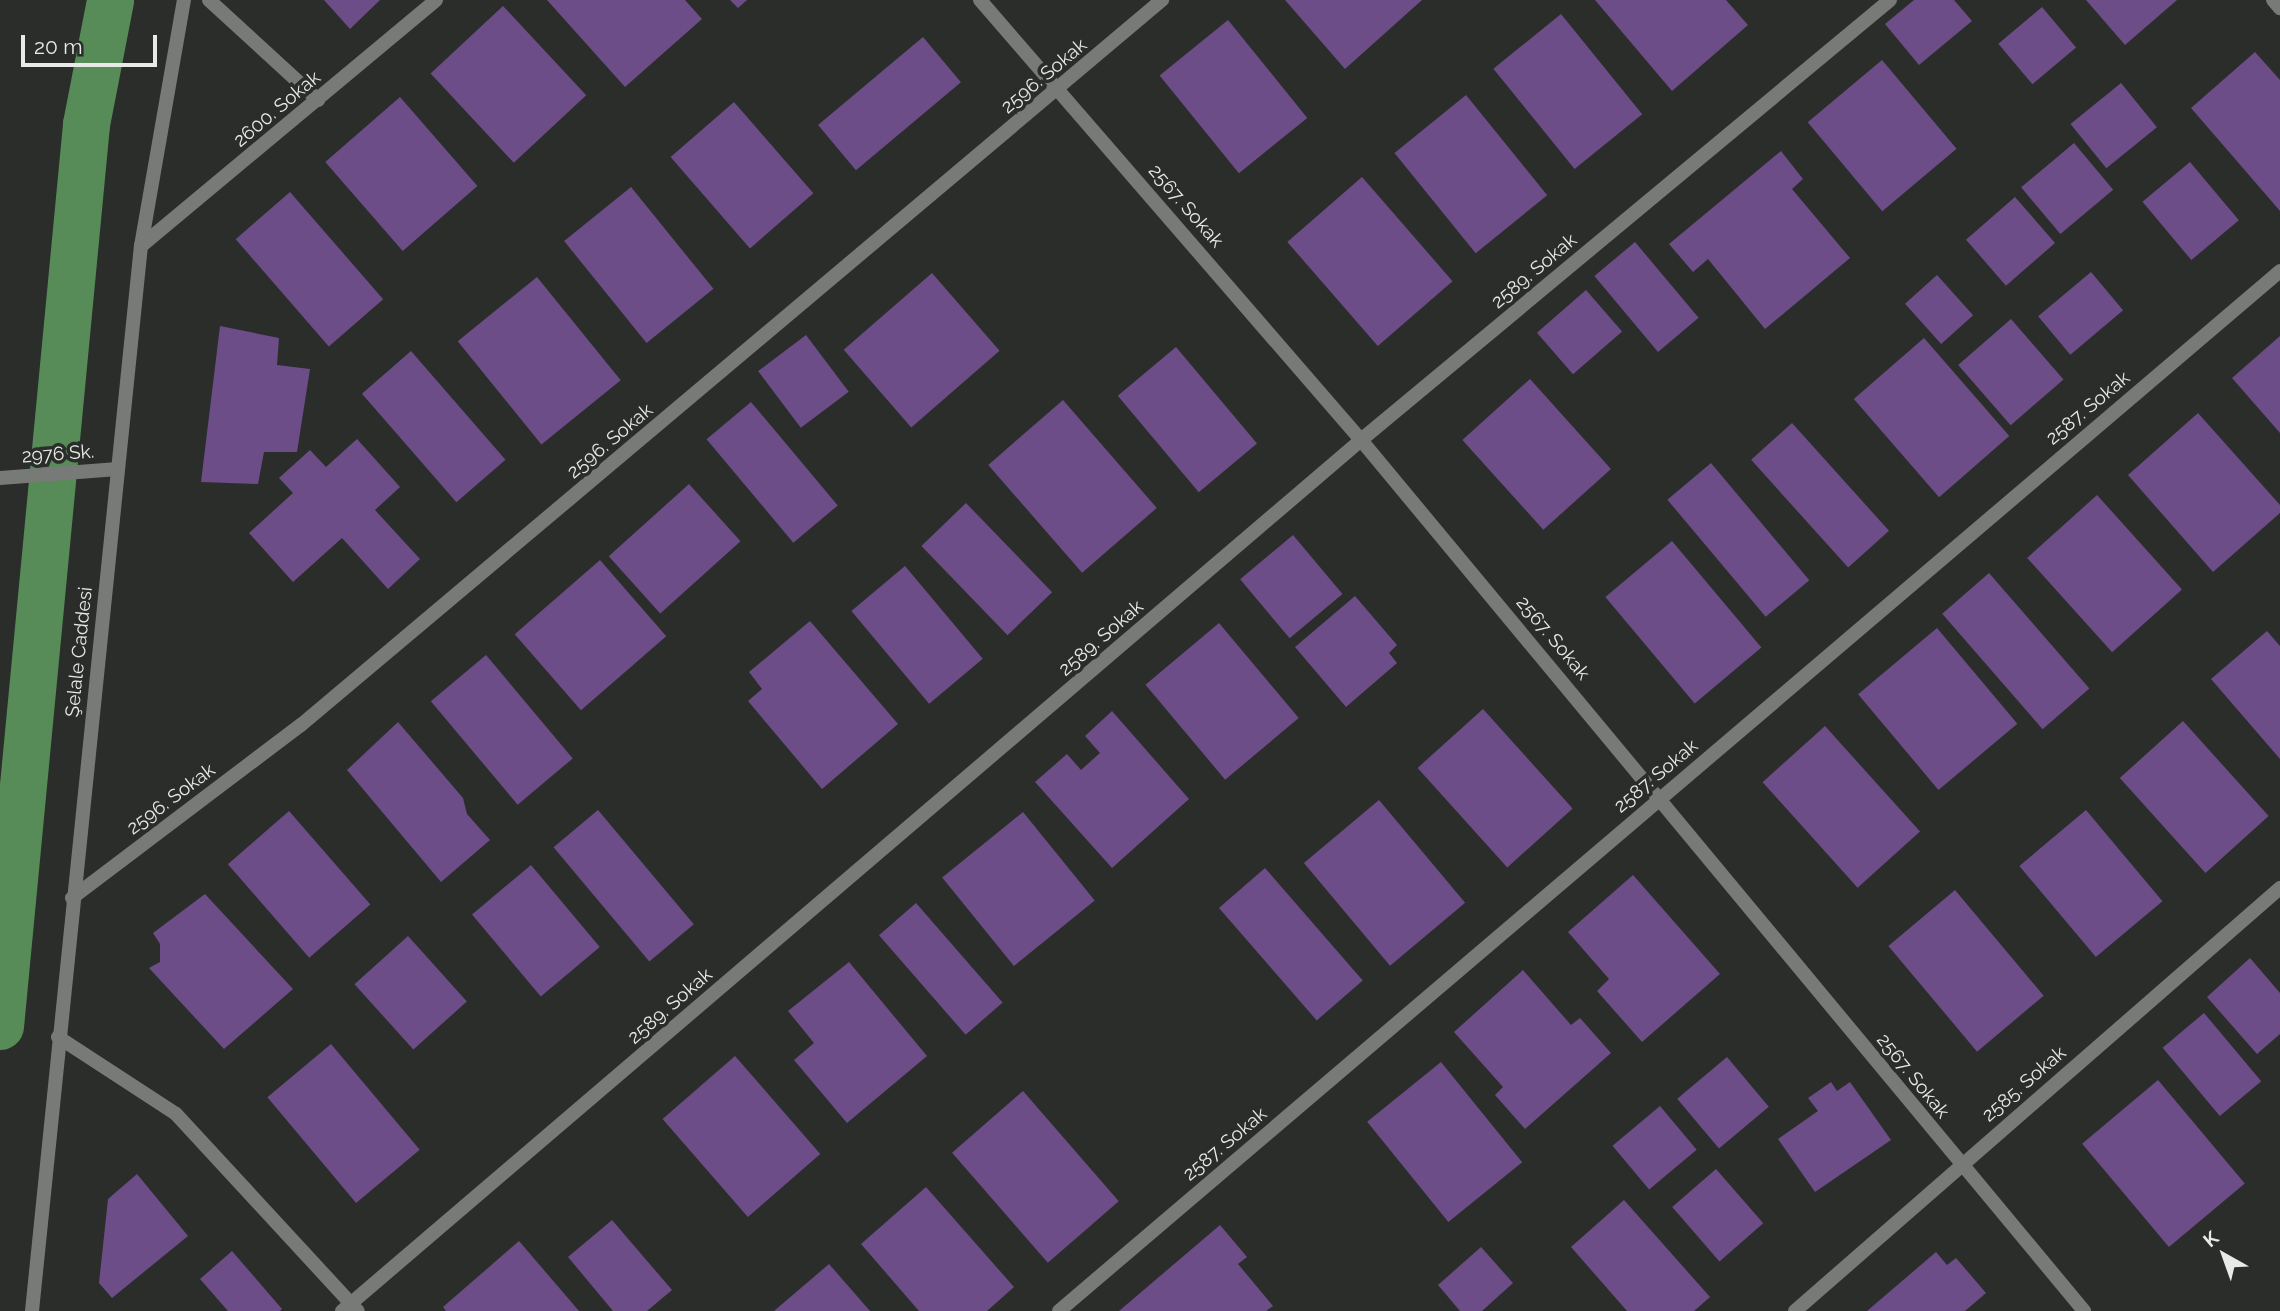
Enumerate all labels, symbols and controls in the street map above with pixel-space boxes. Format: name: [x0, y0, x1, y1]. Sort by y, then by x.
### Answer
scale bar: [24, 21, 161, 65]
text: 20 m: [34, 34, 82, 59]
street label: 2596. Sokak: [997, 34, 1091, 118]
street label: 2600. Sokak: [229, 66, 325, 152]
street label: 2567. Sokak: [1144, 160, 1228, 252]
street label: 2589. Sokak: [1487, 229, 1581, 313]
street label: 2587. Sokak: [2042, 366, 2134, 450]
street label: 2596. Sokak: [563, 399, 657, 483]
street label: 2976 Sk.: [21, 440, 95, 468]
street label: Şelale Caddesi: [61, 586, 97, 718]
street label: 2567. Sokak: [1511, 591, 1595, 685]
street label: 2589. Sokak: [1054, 595, 1148, 681]
street label: 2587. Sokak: [1610, 734, 1702, 818]
street label: 2596. Sokak: [122, 758, 220, 840]
street label: 2589. Sokak: [623, 963, 717, 1049]
street label: 2567. Sokak: [1872, 1029, 1954, 1123]
street label: 2585. Sokak: [1977, 1041, 2071, 1127]
street label: 2587. Sokak: [1179, 1102, 1271, 1186]
north arrow: [2189, 1220, 2259, 1290]
text: K: [2199, 1226, 2222, 1251]

